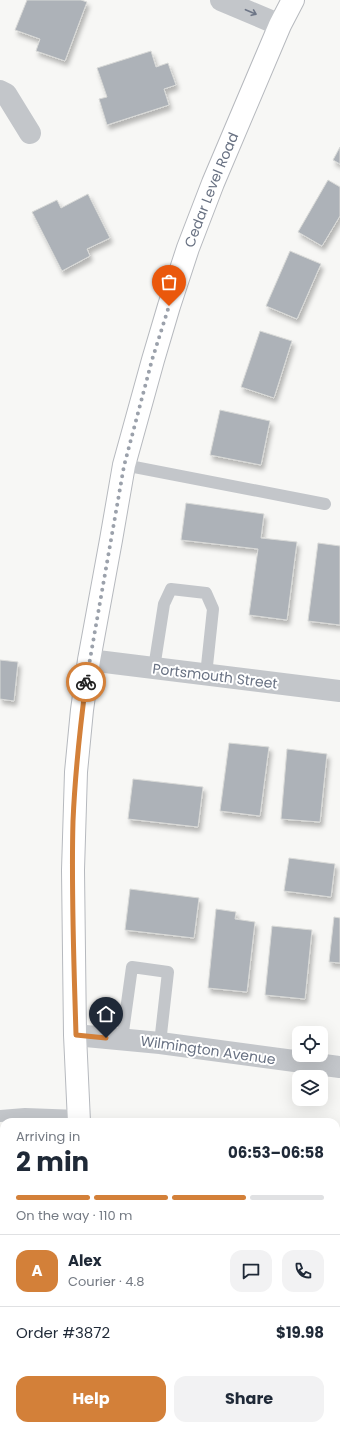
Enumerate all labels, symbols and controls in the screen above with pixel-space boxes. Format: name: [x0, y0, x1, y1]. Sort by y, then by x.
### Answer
one-way arrow: [244, 9, 256, 17]
street label: Cedar Level Road: [179, 129, 243, 250]
pin: [152, 265, 186, 306]
icon: bag: [158, 271, 180, 293]
street label: Portsmouth Street: [151, 658, 279, 694]
courier: [66, 662, 106, 702]
icon: bike: [75, 671, 97, 693]
pin: [89, 997, 123, 1038]
icon: home: [95, 1003, 117, 1025]
map controls: [292, 1026, 328, 1106]
button: locate: [292, 1026, 328, 1062]
street label: Wilmington Avenue: [139, 1031, 277, 1069]
button: layers: [292, 1070, 328, 1106]
text: Arriving in: [16, 1127, 80, 1146]
text: 06:53–06:58: [228, 1142, 324, 1163]
text: 2 min: [16, 1144, 89, 1180]
text: On the way · 110 m: [16, 1206, 132, 1225]
text: Alex: [68, 1250, 102, 1271]
button: chat: [230, 1250, 272, 1292]
button: phone: [282, 1250, 324, 1292]
text: A: [31, 1260, 43, 1281]
text: Courier · 4.8: [68, 1272, 144, 1291]
text: Order #3872: [16, 1322, 110, 1343]
text: $19.98: [276, 1322, 324, 1343]
button: Help: [16, 1376, 166, 1422]
button: Share: [174, 1376, 324, 1422]

